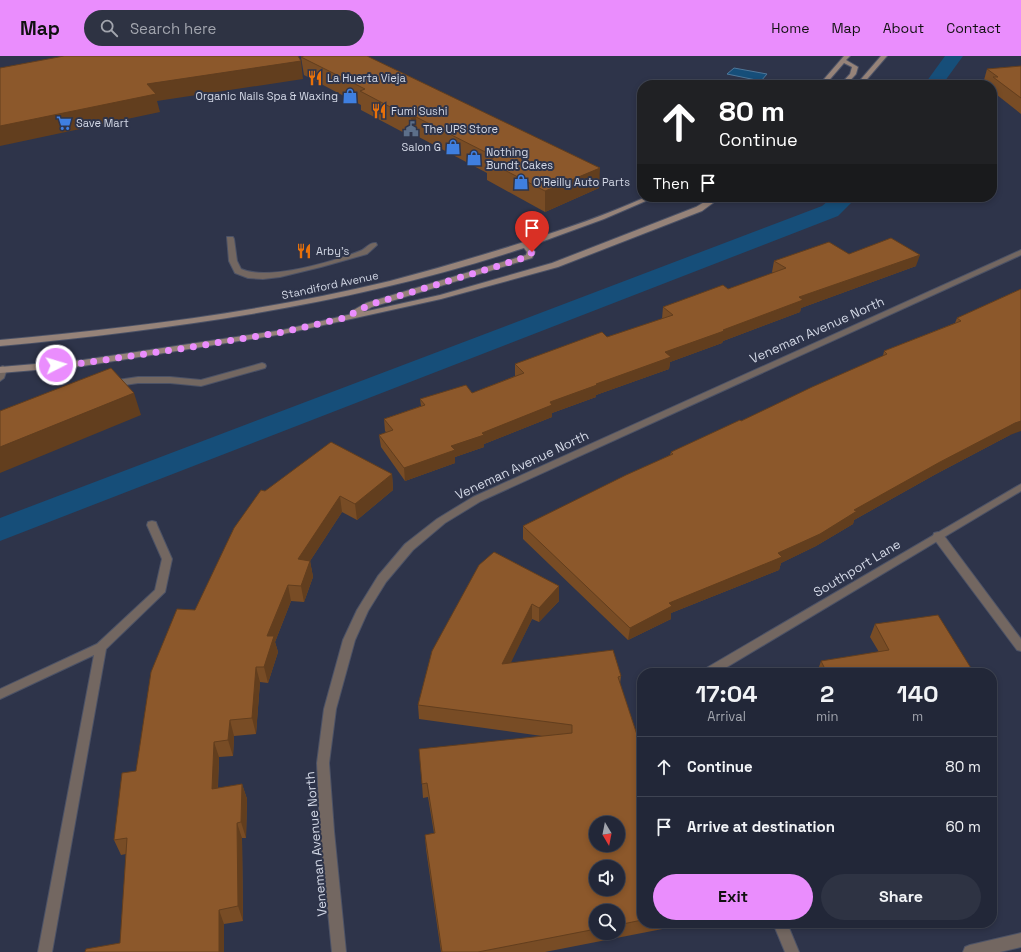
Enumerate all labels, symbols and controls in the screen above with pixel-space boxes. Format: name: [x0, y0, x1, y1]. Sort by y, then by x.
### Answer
search box: [84, 10, 364, 46]
text: Map: [20, 16, 60, 41]
icon: search: [98, 17, 120, 39]
text: Search here: [130, 19, 216, 38]
text: Home: [771, 19, 809, 37]
text: Map: [831, 19, 861, 37]
text: About: [883, 19, 924, 37]
text: Contact: [946, 19, 1001, 37]
restaurant icon: La Huerta Vieja: [306, 69, 324, 87]
place label: La Huerta Vieja: [327, 71, 407, 85]
shop icon: Organic Nails Spa & Waxing: [341, 87, 359, 105]
place label: Organic Nails Spa & Waxing: [196, 89, 338, 103]
text: 80 m: [719, 93, 785, 129]
icon: ahead: [653, 96, 705, 148]
restaurant icon: Fumi Sushi: [370, 102, 388, 120]
place label: Fumi Sushi: [391, 104, 448, 118]
supermarket icon: Save Mart: [55, 114, 73, 132]
place label: Save Mart: [76, 116, 129, 130]
public building icon: The UPS Store: [402, 120, 420, 138]
place label: The UPS Store: [423, 122, 498, 136]
text: Continue: [719, 128, 798, 151]
shop icon: Salon G: [444, 138, 462, 156]
place label: Salon G: [402, 140, 441, 154]
place label: Nothing Bundt Cakes: [486, 145, 553, 172]
shop icon: Nothing Bundt Cakes: [465, 149, 483, 167]
icon: arrive: [697, 172, 719, 194]
shop icon: O'Reilly Auto Parts: [512, 173, 530, 191]
text: Then: [653, 174, 689, 193]
place label: O'Reilly Auto Parts: [533, 175, 630, 189]
pin: [515, 211, 549, 252]
icon: arrive: [521, 217, 543, 239]
restaurant icon: Arby's: [295, 242, 313, 260]
place label: Arby's: [316, 244, 350, 258]
street label: Standiford Avenue: [280, 268, 380, 302]
street label: Veneman Avenue North: [747, 293, 887, 367]
position arrow: [35, 344, 77, 386]
street label: Veneman Avenue North: [452, 427, 592, 503]
street label: Southport Lane: [810, 535, 904, 601]
text: 17:04: [695, 678, 758, 709]
text: 2: [820, 678, 834, 709]
text: 140: [897, 678, 939, 709]
text: Arrival: [707, 708, 746, 725]
text: min: [816, 708, 838, 725]
text: m: [912, 708, 923, 725]
icon: ahead: [653, 756, 675, 778]
text: Continue: [687, 757, 753, 776]
text: 80 m: [945, 757, 981, 776]
street label: Veneman Avenue North: [301, 771, 331, 917]
north arrow: [589, 816, 625, 852]
map controls: [589, 816, 625, 940]
icon: arrive: [653, 816, 675, 838]
text: Arrive at destination: [687, 817, 835, 836]
text: 60 m: [945, 817, 981, 836]
button: sound: [589, 860, 625, 896]
button: Exit: [653, 874, 813, 920]
button: Share: [821, 874, 981, 920]
button: search: [589, 904, 625, 940]

